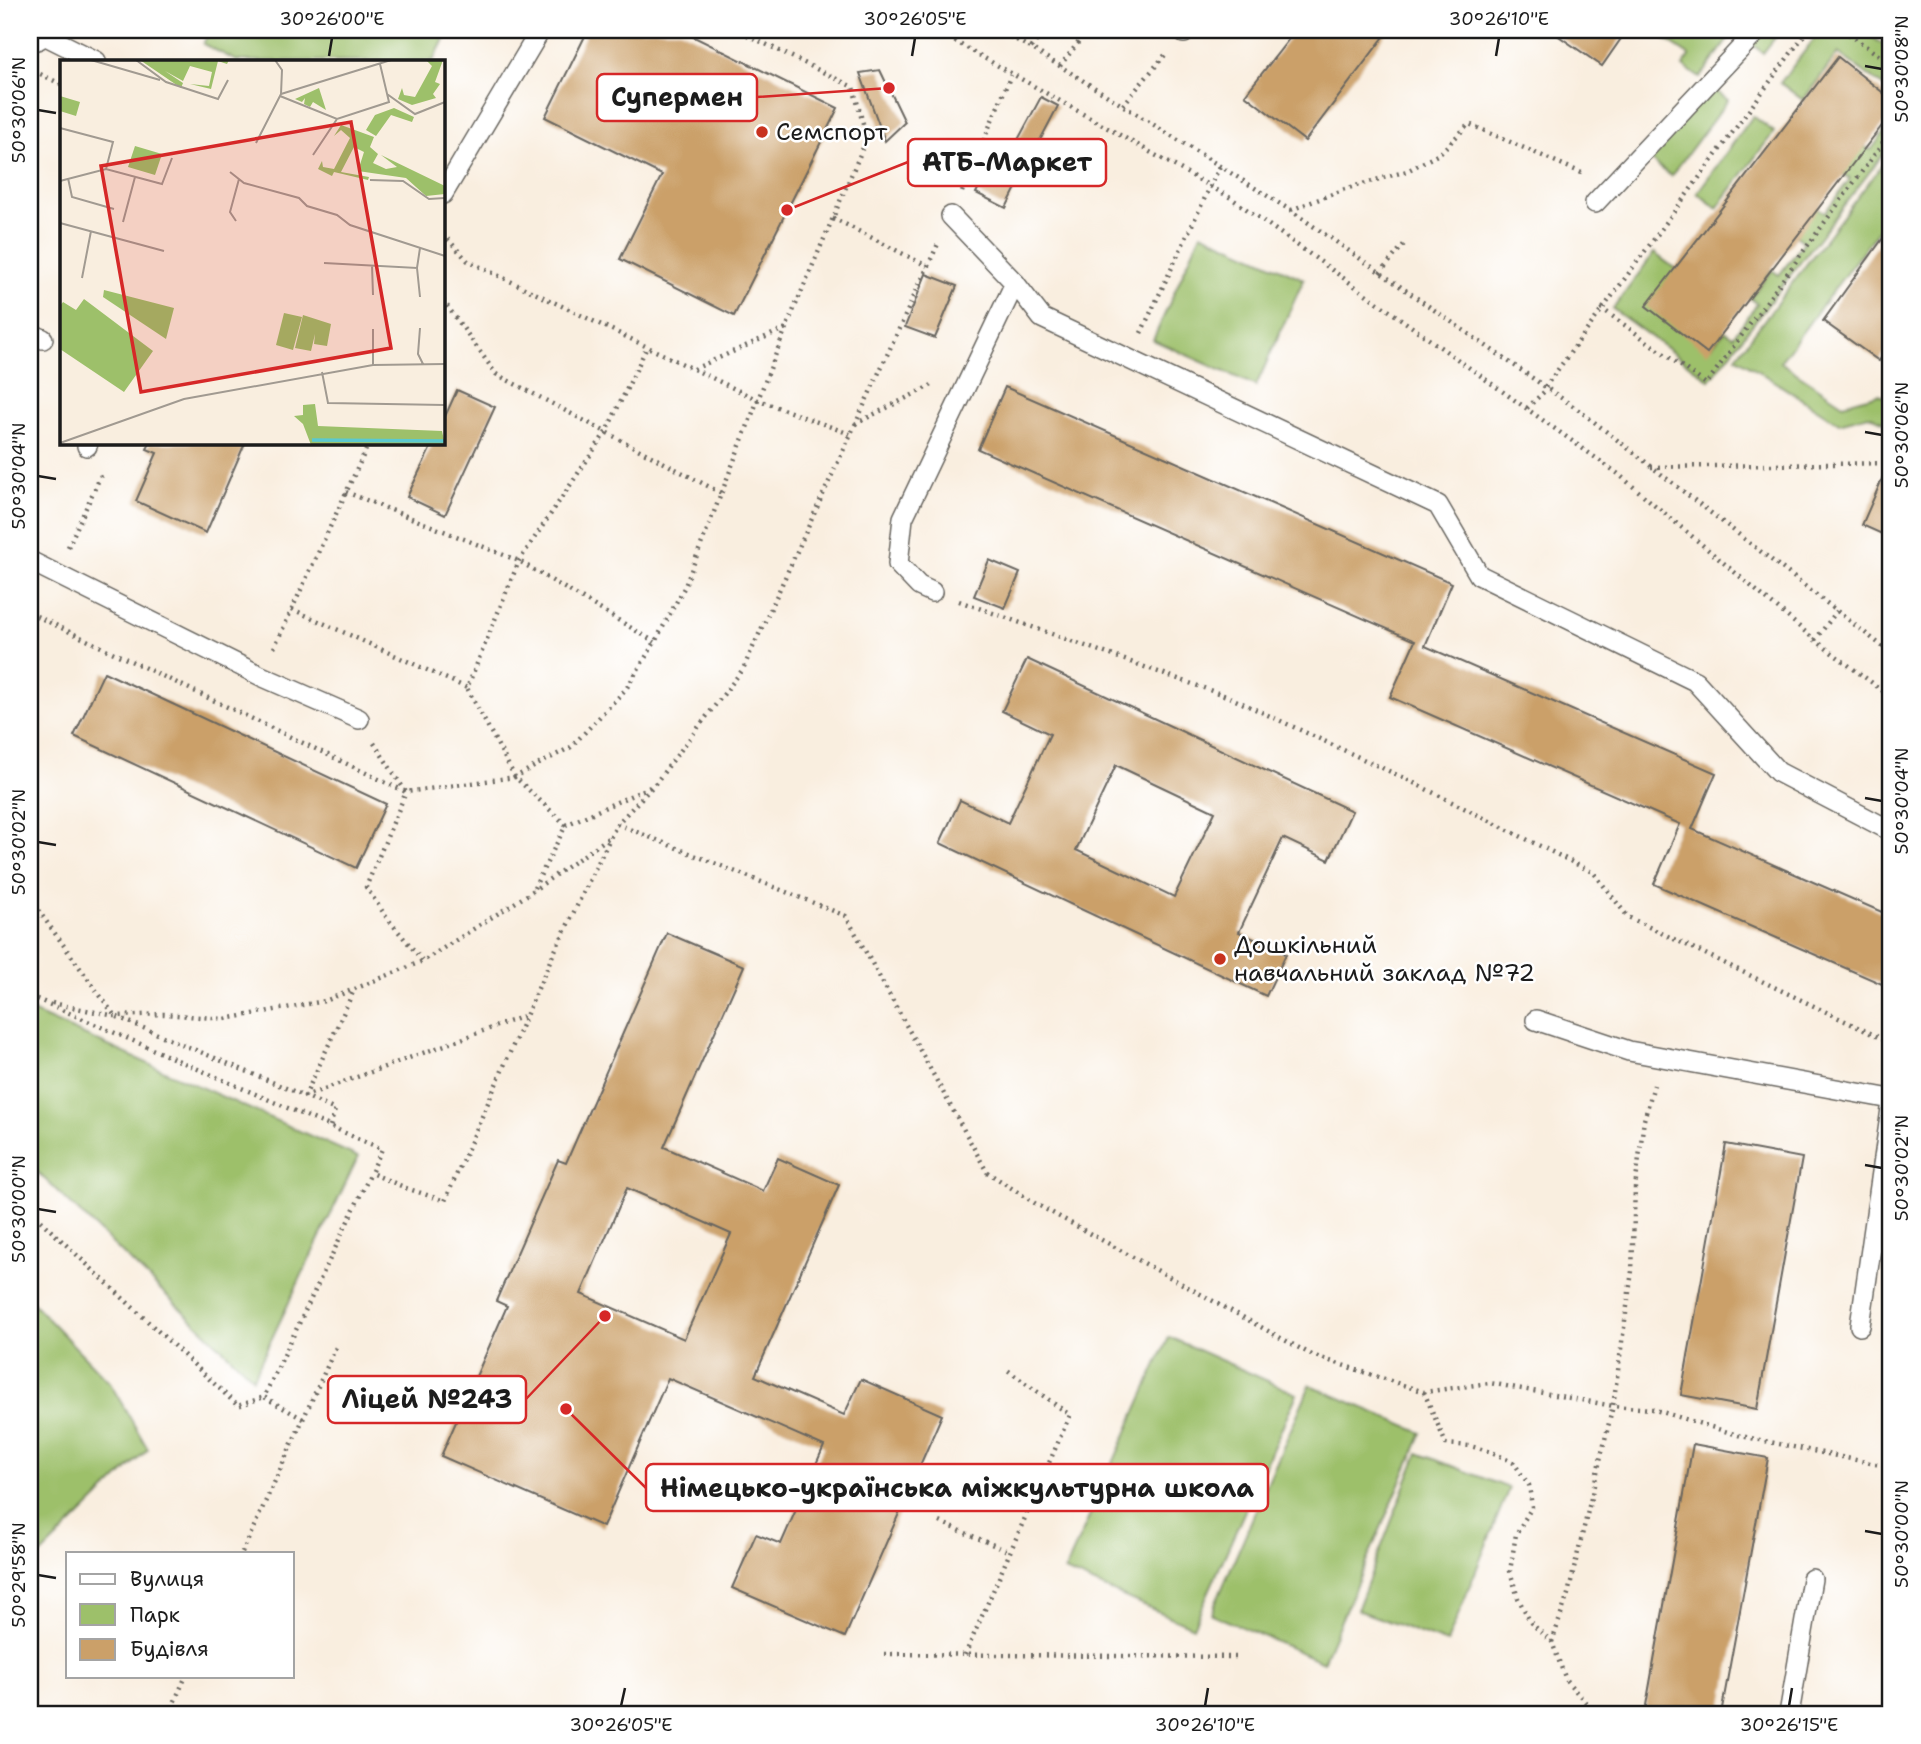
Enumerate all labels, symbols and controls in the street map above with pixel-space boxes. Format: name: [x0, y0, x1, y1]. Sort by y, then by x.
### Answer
text: 30°26'00"E: [279, 7, 385, 31]
text: 30°26'05"E: [863, 7, 967, 31]
text: 30°26'10"E: [1449, 7, 1549, 31]
text: 50°30'08"N: [1890, 15, 1914, 123]
text: 50°30'06"N: [7, 57, 31, 163]
inset map: [60, 60, 444, 444]
callout: Супермен: [597, 74, 757, 121]
text: Супермен: [611, 79, 743, 114]
place label: Семспорт: [776, 116, 888, 148]
marker: Семспорт: [754, 124, 770, 140]
callout: АТБ-Маркет: [908, 139, 1106, 186]
text: АТБ-Маркет: [922, 144, 1092, 179]
text: 50°30'06"N: [1890, 382, 1914, 488]
text: 50°30'04"N: [7, 422, 31, 530]
text: 50°30'04"N: [1890, 747, 1914, 855]
text: 50°30'02"N: [7, 789, 31, 895]
place label: Дошкільний навчальний заклад №72: [1234, 929, 1535, 989]
marker: Дошкільний навчальний заклад №72: [1212, 951, 1228, 967]
text: 50°30'02"N: [1890, 1115, 1914, 1221]
text: 50°30'00"N: [7, 1155, 31, 1263]
callout: Ліцей №243: [328, 1376, 526, 1423]
text: Ліцей №243: [342, 1381, 512, 1416]
callout: Німецько-українська міжкультурна школа: [646, 1464, 1268, 1511]
text: Німецько-українська міжкультурна школа: [660, 1470, 1254, 1505]
text: 50°30'00"N: [1890, 1480, 1914, 1588]
text: 50°29'58"N: [7, 1522, 31, 1628]
legend: [66, 1552, 294, 1678]
text: Вулиця: [130, 1565, 204, 1593]
text: Парк: [130, 1601, 180, 1629]
text: Будівля: [130, 1635, 209, 1663]
text: 30°26'05"E: [569, 1713, 673, 1737]
text: 30°26'10"E: [1155, 1713, 1255, 1737]
text: 30°26'15"E: [1740, 1713, 1838, 1737]

